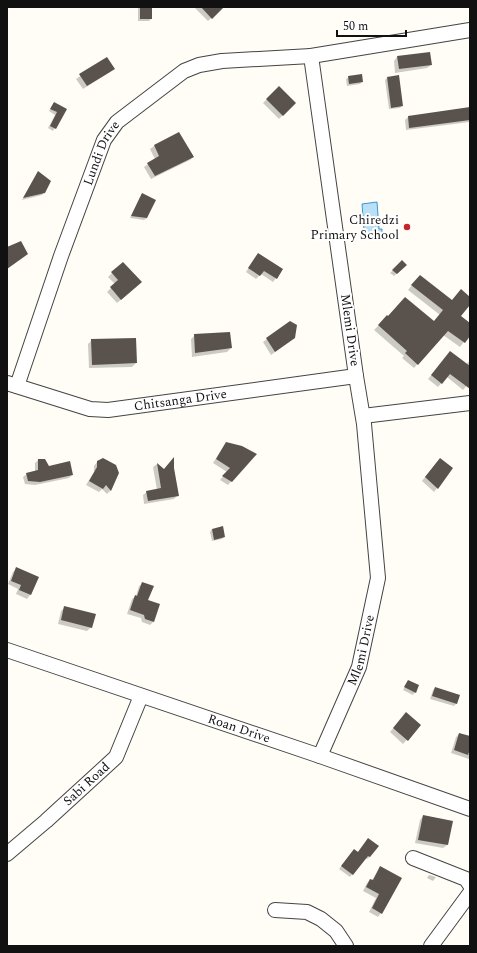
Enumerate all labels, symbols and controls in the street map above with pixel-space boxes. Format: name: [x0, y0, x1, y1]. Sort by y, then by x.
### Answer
scale bar: [337, 12, 406, 38]
text: 50 m: [343, 17, 368, 36]
street label: Lundi Drive: [78, 116, 125, 188]
place label: Chiredzi Primary School: [311, 210, 399, 245]
marker: Chiredzi Primary School: [402, 222, 412, 232]
street label: Mlemi Drive: [335, 293, 365, 367]
street label: Chitsanga Drive: [133, 384, 228, 416]
street label: Mlemi Drive: [342, 613, 380, 689]
street label: Roan Drive: [205, 709, 273, 748]
street label: Sabi Road: [59, 757, 114, 811]

